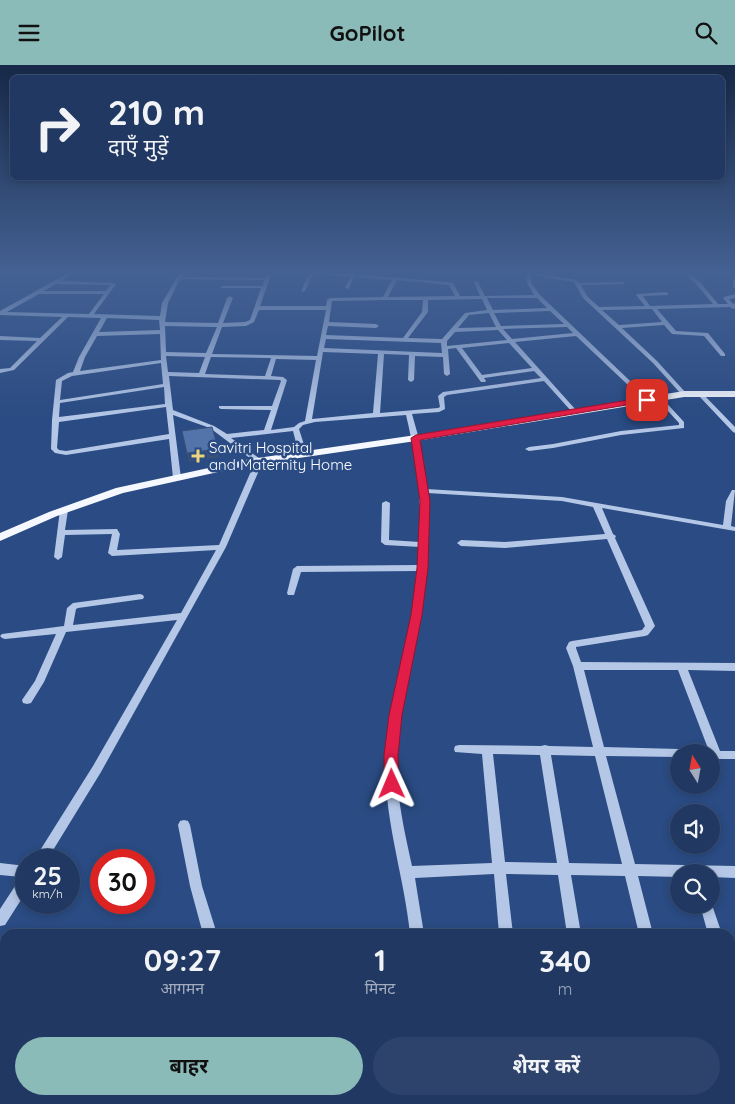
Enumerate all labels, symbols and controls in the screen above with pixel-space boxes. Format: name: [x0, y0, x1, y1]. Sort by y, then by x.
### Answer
icon: menu: [15, 19, 43, 47]
text: GoPilot: [330, 19, 405, 47]
icon: search: [692, 19, 720, 47]
text: 210 m: [108, 90, 205, 134]
icon: right: [25, 95, 90, 160]
text: दाएँ मुड़ें: [108, 133, 168, 161]
pin: [626, 379, 668, 421]
icon: arrive: [633, 386, 661, 414]
place label: Savitri Hospital and Maternity Home: [209, 438, 352, 474]
marker: Savitri Hospital and Maternity Home: [191, 449, 205, 463]
north arrow: [670, 744, 720, 794]
map controls: [670, 744, 720, 914]
position arrow: [365, 757, 417, 809]
button: sound: [670, 804, 720, 854]
speed limit sign: 30: [90, 849, 155, 914]
text: 25: [33, 860, 62, 891]
button: search: [670, 864, 720, 914]
text: km/h: [32, 886, 63, 901]
text: 09:27: [144, 941, 221, 979]
text: 1: [374, 941, 386, 979]
text: 340: [539, 942, 591, 980]
text: आगमन: [160, 978, 204, 998]
text: मिनट: [365, 978, 395, 998]
text: m: [558, 979, 572, 999]
button: बाहर: [15, 1037, 363, 1095]
button: शेयर करें: [373, 1037, 720, 1095]

